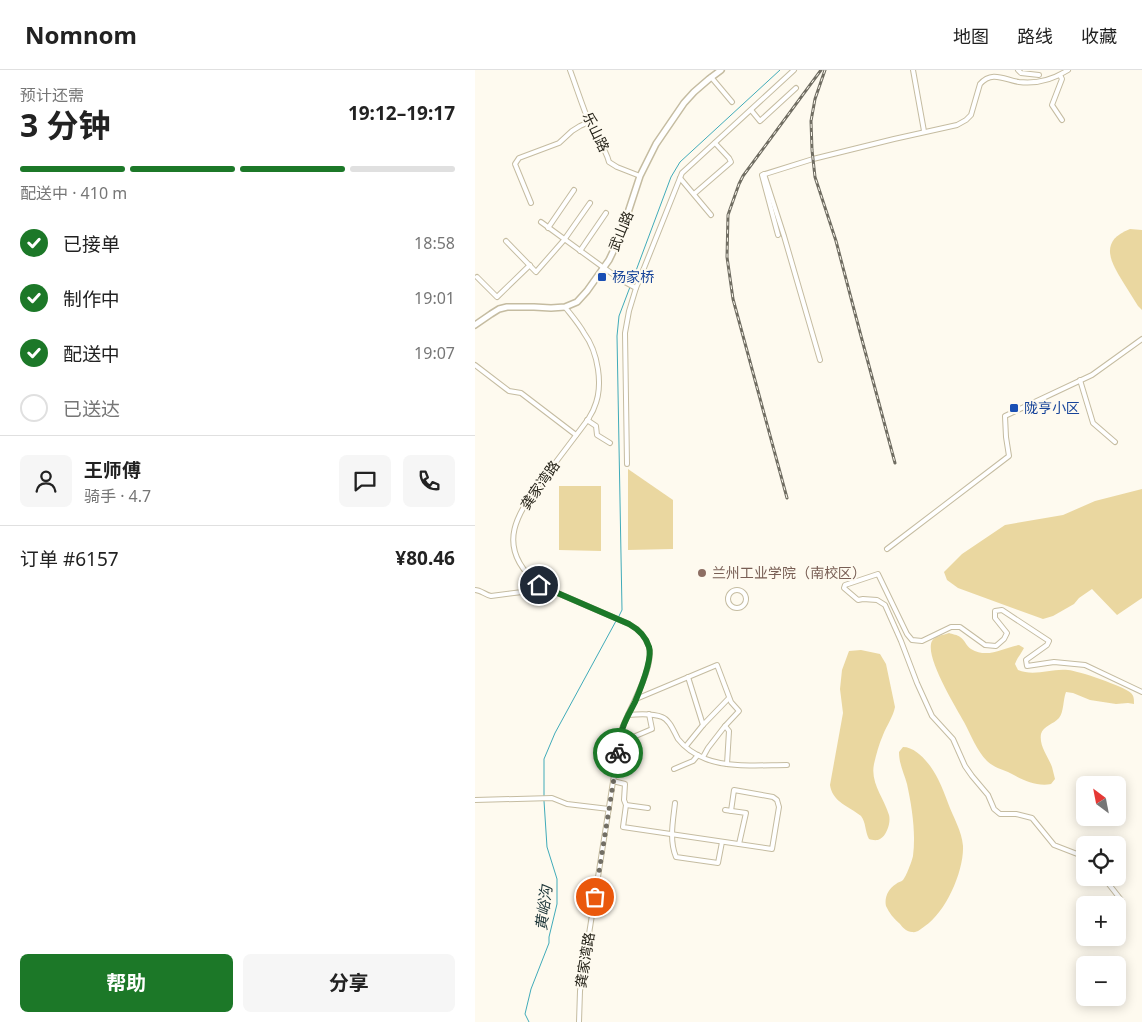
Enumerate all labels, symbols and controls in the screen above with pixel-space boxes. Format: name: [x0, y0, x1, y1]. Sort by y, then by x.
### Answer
text: Nomnom: [25, 18, 137, 51]
text: 地图: [953, 24, 989, 48]
text: 路线: [1017, 24, 1053, 48]
text: 收藏: [1081, 24, 1117, 48]
text: 预计还需: [20, 84, 84, 106]
text: 19:12–19:17: [348, 100, 455, 126]
text: 3 分钟: [20, 103, 111, 146]
street label: 乐山路: [579, 109, 614, 155]
text: 配送中 · 410 m: [20, 182, 127, 204]
street label: 武山路: [604, 208, 637, 254]
icon: check: [20, 229, 48, 257]
text: 已接单: [63, 231, 120, 257]
text: 18:58: [414, 232, 455, 254]
place label: 杨家桥: [612, 267, 654, 286]
marker: 杨家桥: [596, 271, 608, 283]
icon: check: [20, 284, 48, 312]
text: 制作中: [63, 286, 120, 312]
text: 19:01: [414, 287, 455, 309]
icon: check: [20, 339, 48, 367]
text: 配送中: [63, 341, 120, 367]
text: 19:07: [414, 342, 455, 364]
text: 已送达: [63, 396, 120, 422]
place label: 陇亨小区: [1024, 398, 1080, 417]
marker: 陇亨小区: [1008, 402, 1020, 414]
button: person: [20, 455, 72, 507]
button: chat: [339, 455, 391, 507]
button: phone: [403, 455, 455, 507]
street label: 龚家湾路: [516, 456, 563, 513]
text: 王师傅: [84, 457, 141, 483]
text: 骑手 · 4.7: [84, 485, 151, 507]
text: ¥80.46: [395, 545, 455, 571]
text: 订单 #6157: [20, 546, 119, 572]
place label: 兰州工业学院（南校区）: [712, 563, 866, 582]
pin: [518, 564, 560, 606]
marker: 兰州工业学院（南校区）: [696, 567, 708, 579]
icon: home: [525, 571, 553, 599]
courier: [593, 728, 643, 778]
icon: bike: [604, 739, 632, 767]
north arrow: [1076, 776, 1126, 826]
map controls: [1076, 776, 1126, 1006]
button: locate: [1076, 836, 1126, 886]
pin: [574, 876, 616, 918]
water label: 黄峪沟: [530, 882, 556, 931]
icon: bag: [581, 883, 609, 911]
button: +: [1076, 896, 1126, 946]
street label: 龚家湾路: [571, 931, 598, 989]
button: 帮助: [20, 954, 233, 1012]
button: 分享: [243, 954, 455, 1012]
button: −: [1076, 956, 1126, 1006]

